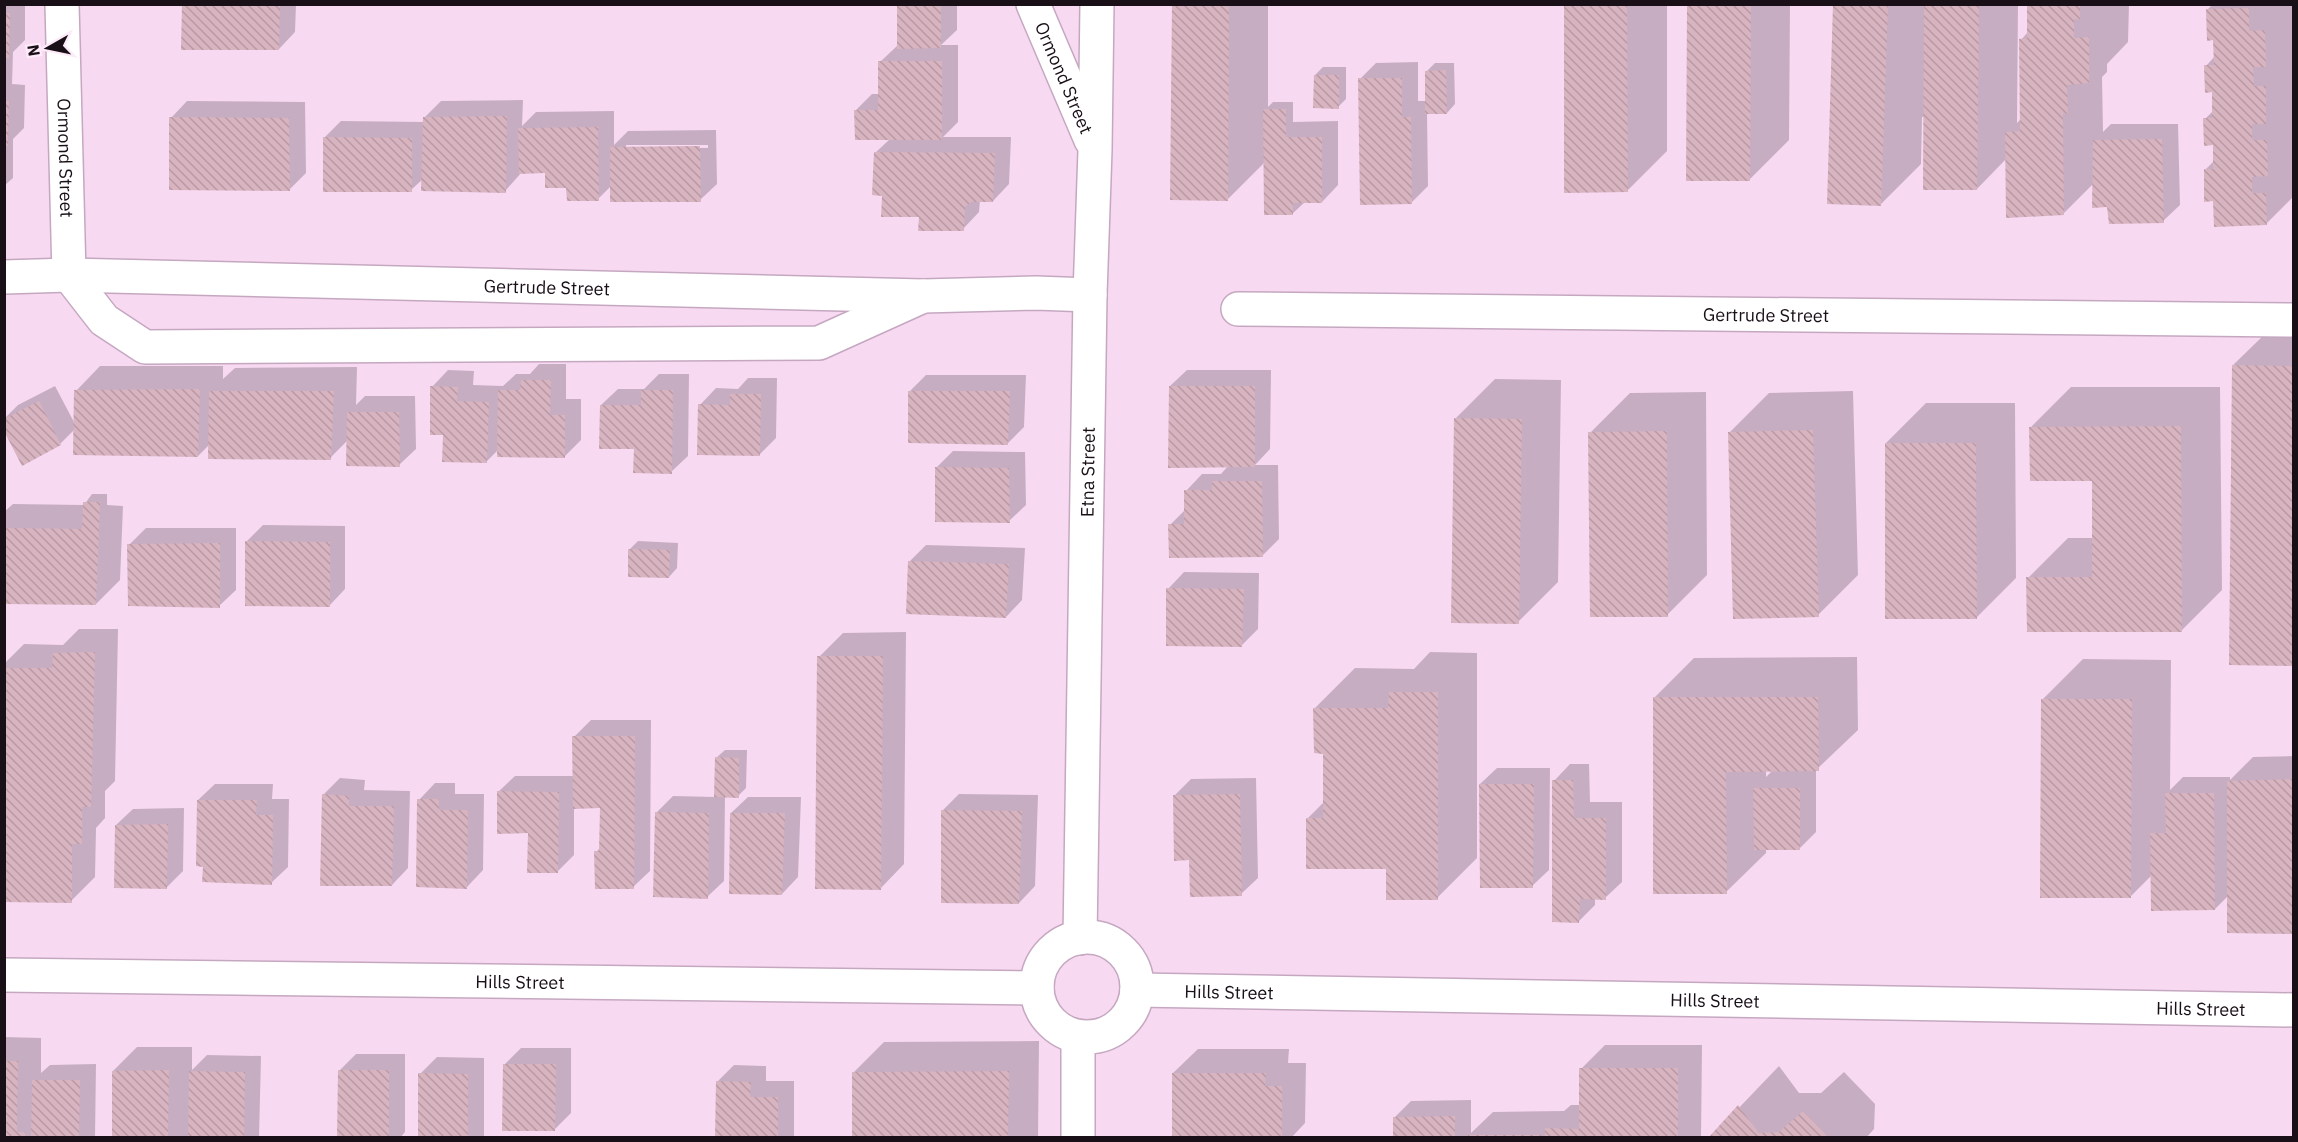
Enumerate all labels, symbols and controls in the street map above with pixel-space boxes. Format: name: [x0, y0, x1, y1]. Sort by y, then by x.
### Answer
north arrow: [18, 18, 78, 78]
street label: Ormond Street: [1030, 18, 1098, 137]
text: N: [22, 43, 44, 58]
street label: Ormond Street: [53, 98, 79, 218]
street label: Gertrude Street: [483, 274, 610, 300]
street label: Gertrude Street: [1703, 302, 1829, 327]
street label: Etna Street: [1075, 427, 1099, 517]
street label: Hills Street: [475, 969, 565, 994]
street label: Hills Street: [1184, 979, 1274, 1004]
street label: Hills Street: [1670, 988, 1760, 1012]
street label: Hills Street: [2156, 996, 2246, 1021]

